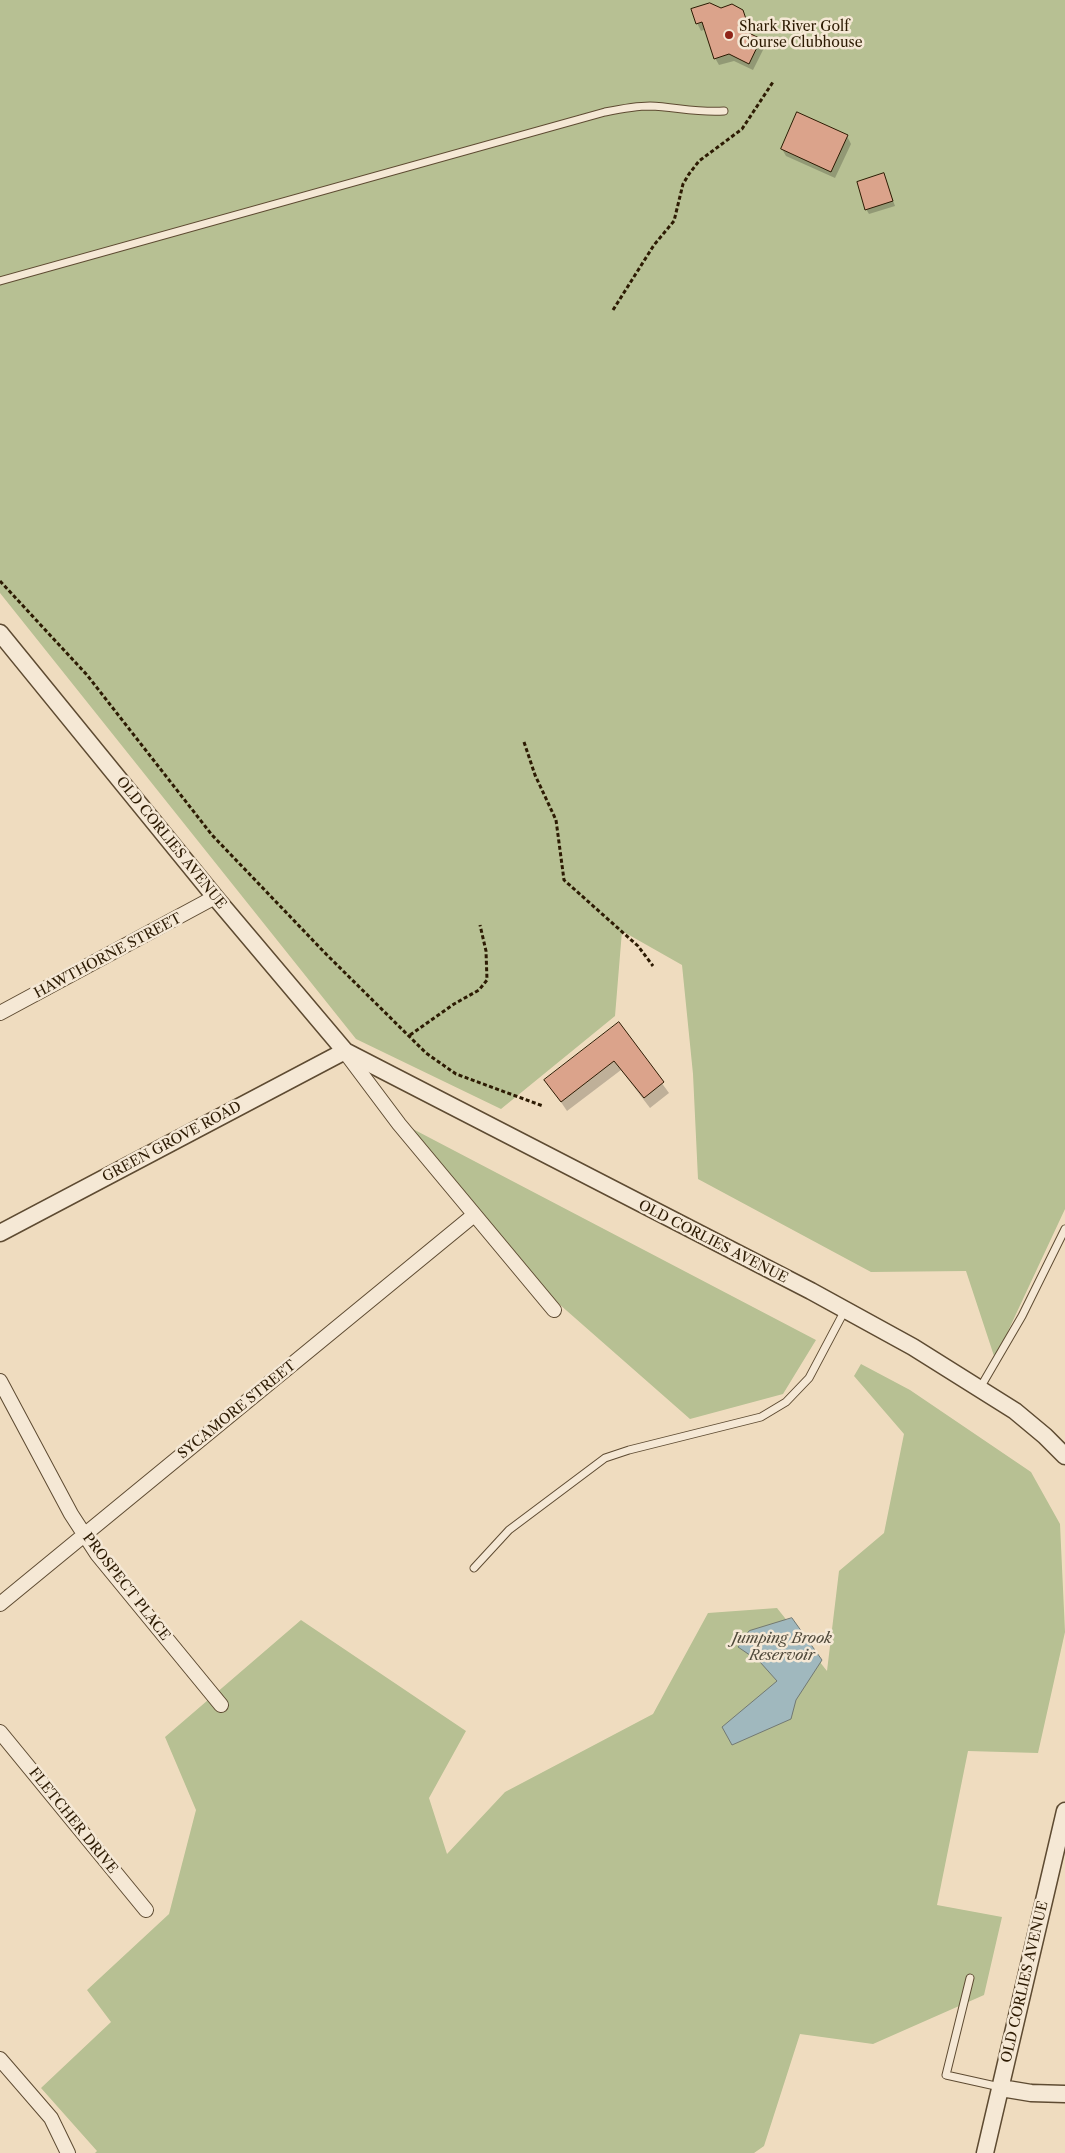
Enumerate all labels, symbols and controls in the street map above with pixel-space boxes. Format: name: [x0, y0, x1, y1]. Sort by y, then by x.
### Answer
place label: Shark River Golf Course Clubhouse: [739, 19, 862, 52]
marker: Shark River Golf Course Clubhouse: [723, 29, 735, 41]
street label: OLD CORLIES AVENUE: [112, 773, 230, 913]
street label: HAWTHORNE STREET: [31, 910, 185, 1002]
street label: GREEN GROVE ROAD: [100, 1098, 244, 1186]
street label: OLD CORLIES AVENUE: [635, 1197, 791, 1287]
street label: SYCAMORE STREET: [175, 1357, 299, 1463]
street label: PROSPECT PLACE: [79, 1530, 173, 1644]
water label: Jumping Brook Reservoir: [732, 1630, 832, 1665]
street label: FLETCHER DRIVE: [25, 1765, 121, 1877]
street label: OLD CORLIES AVENUE: [998, 1899, 1052, 2065]

